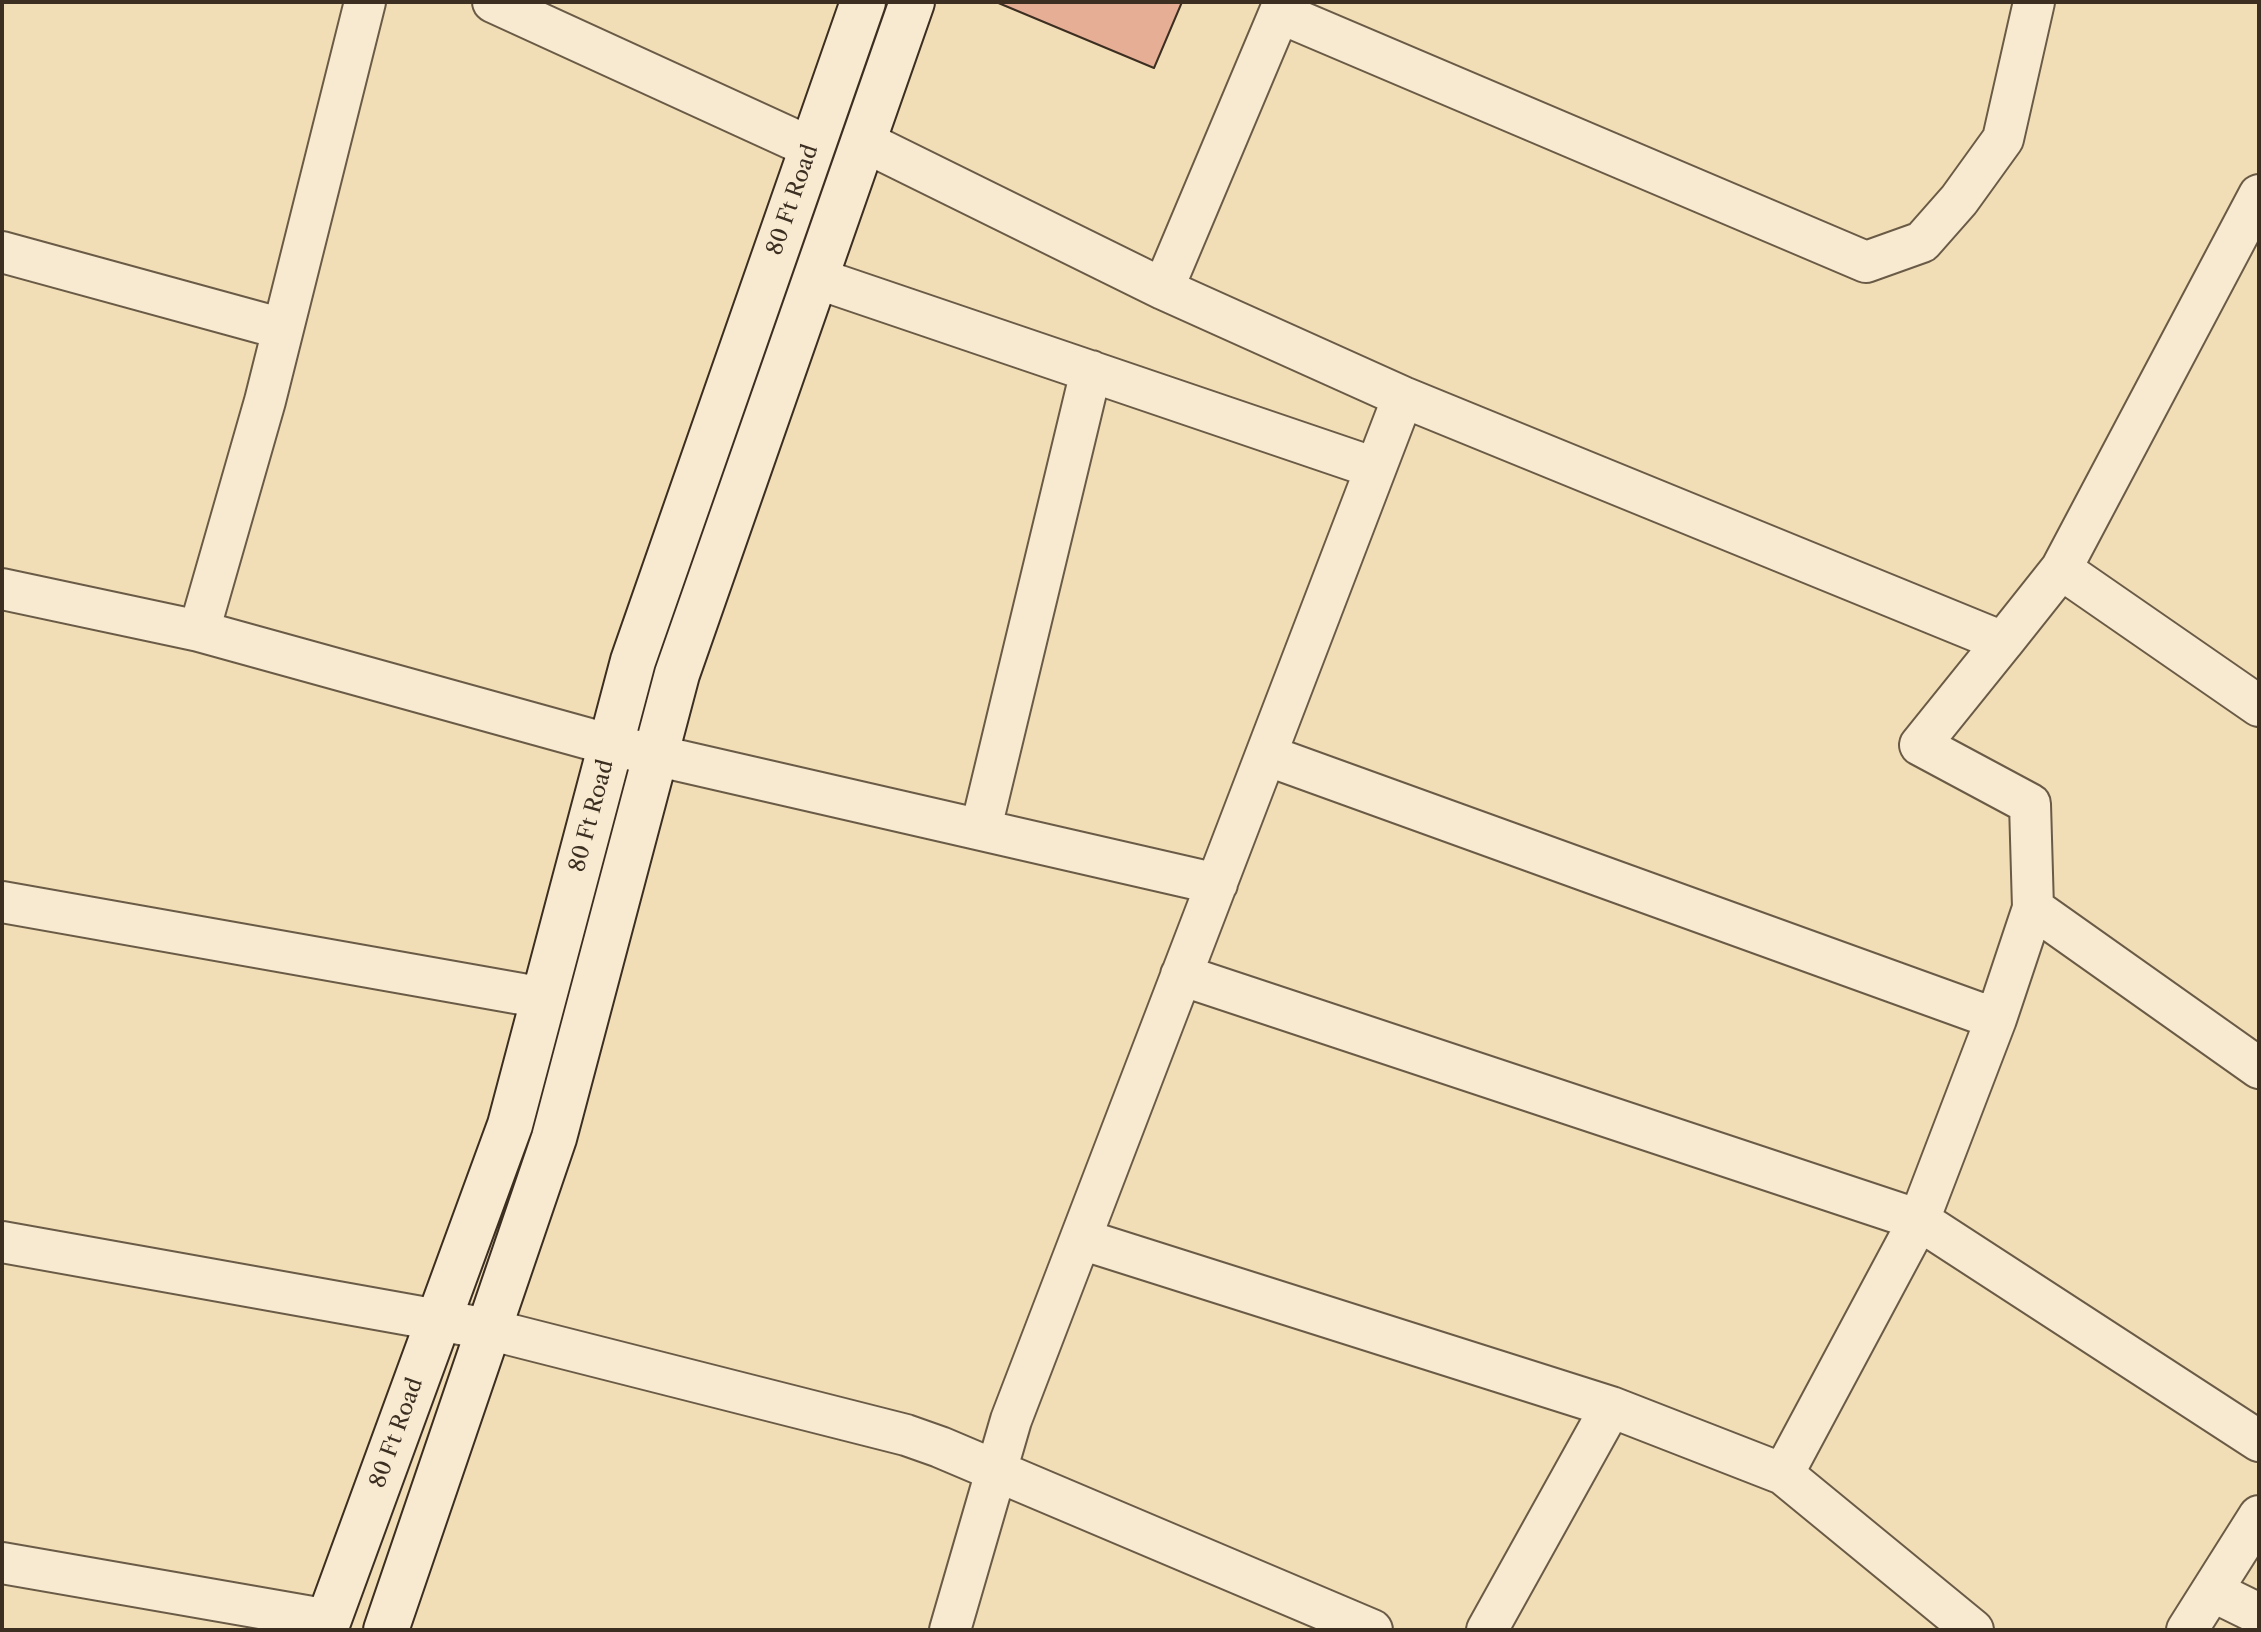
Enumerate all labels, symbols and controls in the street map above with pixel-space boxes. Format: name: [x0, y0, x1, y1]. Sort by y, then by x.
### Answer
street label: 80 Ft Road: [762, 141, 824, 259]
street label: 80 Ft Road: [564, 757, 620, 875]
street label: 80 Ft Road: [365, 1374, 429, 1492]

